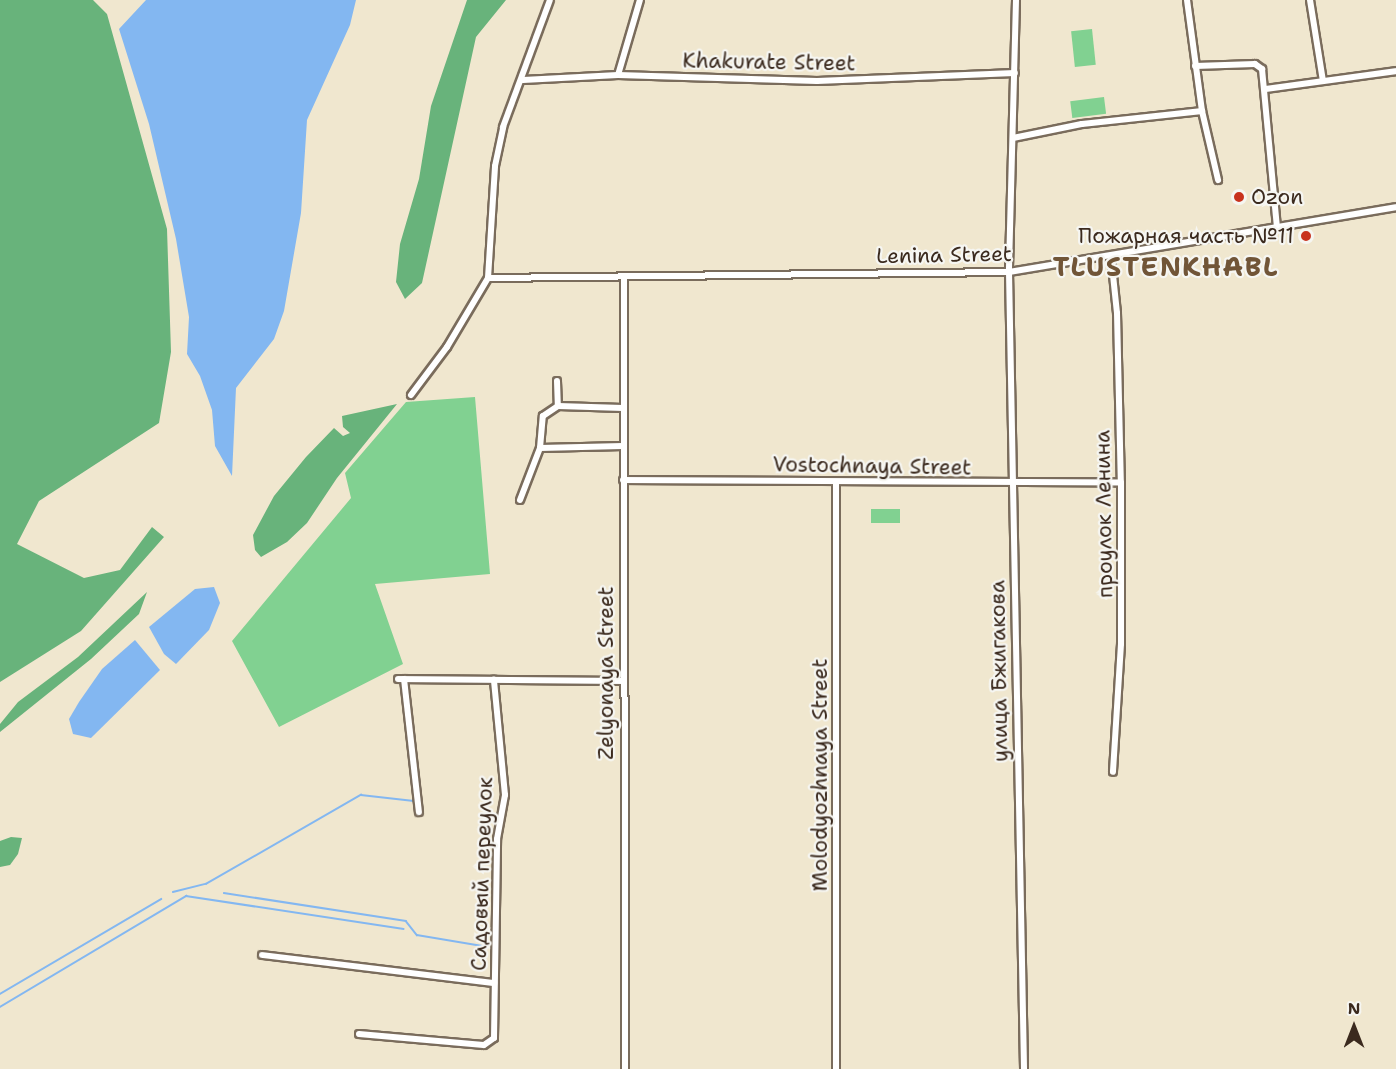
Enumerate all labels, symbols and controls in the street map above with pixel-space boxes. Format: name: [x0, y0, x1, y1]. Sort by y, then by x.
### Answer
street label: Khakurate Street: [682, 48, 856, 76]
place label: Ozon: [1251, 184, 1303, 210]
marker: Ozon: [1232, 190, 1246, 204]
place label: Пожарная часть №11: [1078, 223, 1294, 249]
marker: Пожарная часть №11: [1299, 229, 1313, 243]
street label: Lenina Street: [876, 241, 1012, 269]
district label: TLUSTENKHABL: [1053, 251, 1279, 283]
street label: проулок Ленина: [1090, 430, 1118, 598]
street label: Vostochnaya Street: [772, 452, 972, 480]
street label: улица Бжигакова: [985, 580, 1013, 762]
street label: Zelyonaya Street: [593, 586, 619, 760]
street label: Molodyozhnaya Street: [807, 659, 833, 891]
street label: Садовый переулок: [466, 777, 498, 971]
north arrow: [1324, 997, 1384, 1057]
text: N: [1348, 998, 1360, 1019]

